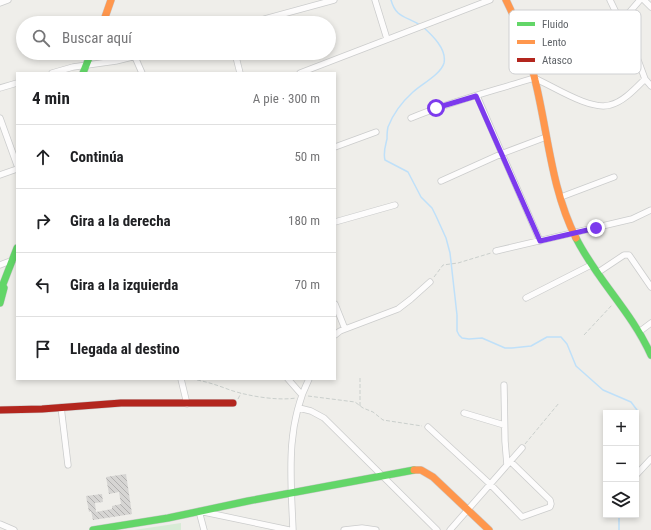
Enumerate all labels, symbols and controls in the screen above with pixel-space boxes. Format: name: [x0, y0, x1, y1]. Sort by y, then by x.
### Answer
legend: [509, 10, 641, 74]
search box: [16, 16, 336, 60]
text: Fluido: [542, 18, 569, 31]
icon: search: [30, 27, 52, 49]
text: Buscar aquí: [62, 29, 132, 47]
text: Lento: [542, 36, 567, 49]
text: Atasco: [542, 54, 573, 67]
text: 4 min: [32, 88, 70, 108]
text: A pie · 300 m: [253, 91, 320, 106]
route start: [427, 99, 445, 117]
icon: ahead: [32, 146, 54, 168]
text: Continúa: [70, 148, 124, 166]
text: 50 m: [294, 149, 320, 164]
icon: right: [32, 210, 54, 232]
text: Gira a la derecha: [70, 212, 171, 230]
text: 180 m: [288, 213, 320, 228]
route end: [587, 219, 605, 237]
icon: left: [32, 274, 54, 296]
text: Gira a la izquierda: [70, 276, 178, 294]
text: 70 m: [294, 277, 320, 292]
icon: arrive: [32, 338, 54, 360]
text: Llegada al destino: [70, 340, 180, 358]
map controls: [603, 410, 639, 518]
button: +: [603, 410, 639, 446]
button: −: [603, 446, 639, 482]
button: layers: [603, 482, 639, 518]

